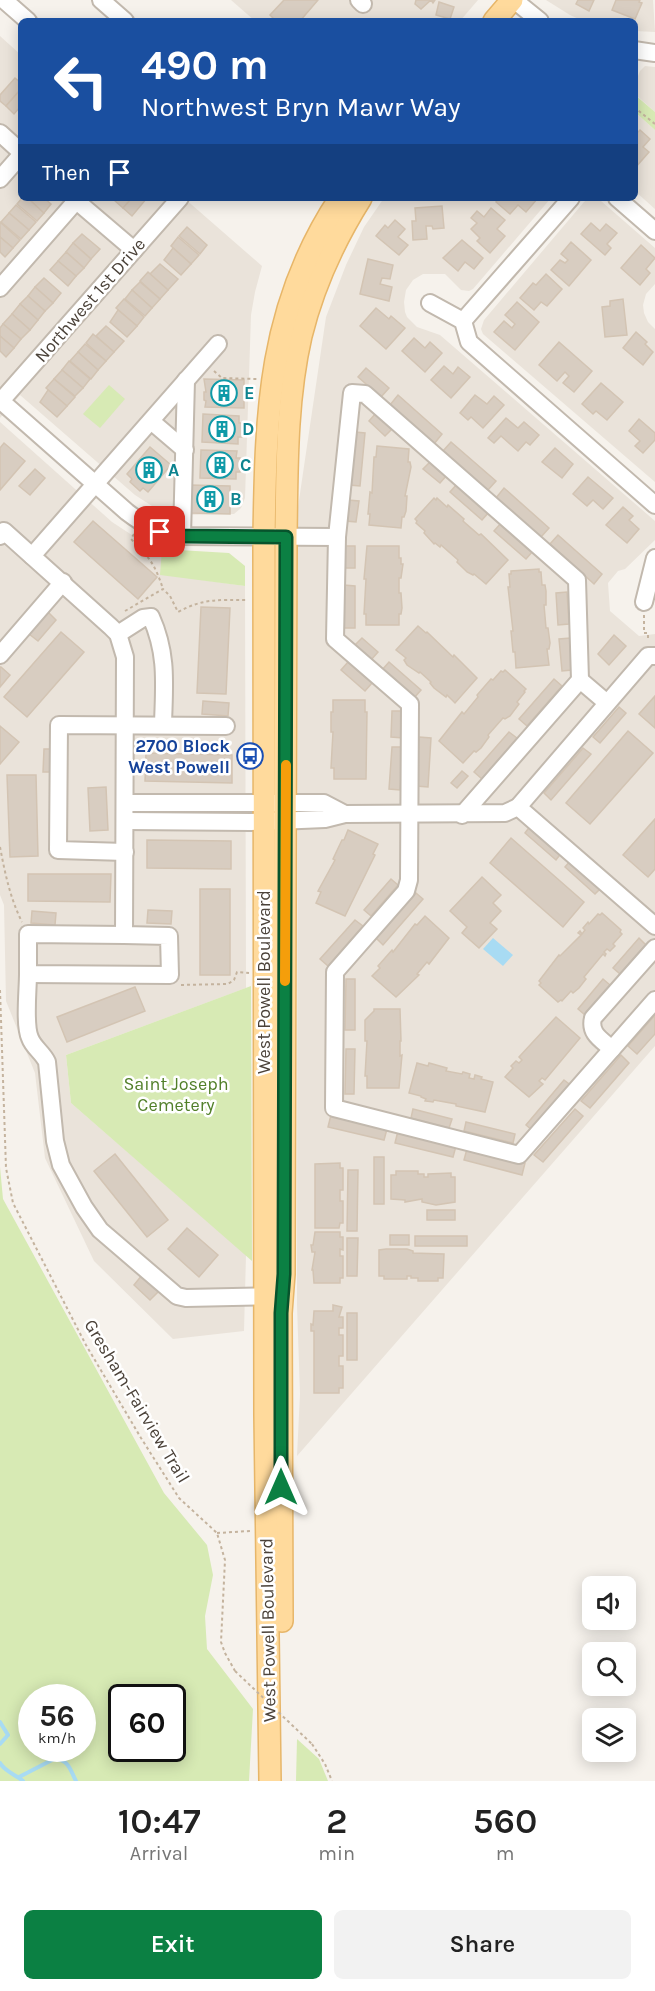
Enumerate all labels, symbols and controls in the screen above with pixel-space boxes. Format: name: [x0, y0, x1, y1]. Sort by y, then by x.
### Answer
text: 490 m: [141, 40, 269, 90]
icon: left: [42, 42, 120, 120]
text: Northwest Bryn Mawr Way: [141, 91, 461, 123]
icon: arrive: [103, 156, 136, 189]
text: Then: [42, 160, 91, 186]
street label: Northwest 1st Drive: [30, 233, 150, 367]
building icon: E: [209, 378, 239, 408]
place label: E: [244, 382, 255, 404]
building icon: D: [207, 414, 237, 444]
place label: D: [242, 418, 254, 440]
building icon: C: [205, 450, 235, 480]
place label: C: [240, 454, 251, 476]
building icon: A: [134, 455, 164, 485]
place label: A: [168, 459, 179, 481]
building icon: B: [195, 484, 225, 514]
place label: B: [230, 488, 242, 510]
pin: [134, 506, 185, 557]
icon: arrive: [143, 515, 176, 548]
place label: 2700 Block West Powell: [128, 735, 230, 778]
bus stop icon: 2700 Block West Powell: [235, 741, 265, 771]
street label: West Powell Boulevard: [253, 890, 275, 1074]
park label: Saint Joseph Cemetery: [123, 1073, 229, 1116]
street label: Gresham-Fairview Trail: [79, 1315, 195, 1487]
position arrow: [249, 1455, 313, 1519]
street label: West Powell Boulevard: [255, 1538, 281, 1722]
map controls: [582, 1576, 636, 1762]
button: sound: [582, 1576, 636, 1630]
button: search: [582, 1642, 636, 1696]
speed limit sign: 60: [108, 1684, 186, 1762]
text: 56: [39, 1698, 75, 1734]
button: layers: [582, 1708, 636, 1762]
text: km/h: [38, 1729, 76, 1747]
text: 10:47: [118, 1800, 201, 1842]
text: 2: [326, 1800, 347, 1842]
text: 560: [473, 1800, 537, 1842]
text: Arrival: [130, 1842, 188, 1865]
text: min: [318, 1842, 355, 1865]
text: m: [496, 1842, 514, 1865]
button: Exit: [24, 1910, 322, 1979]
button: Share: [334, 1910, 631, 1979]

